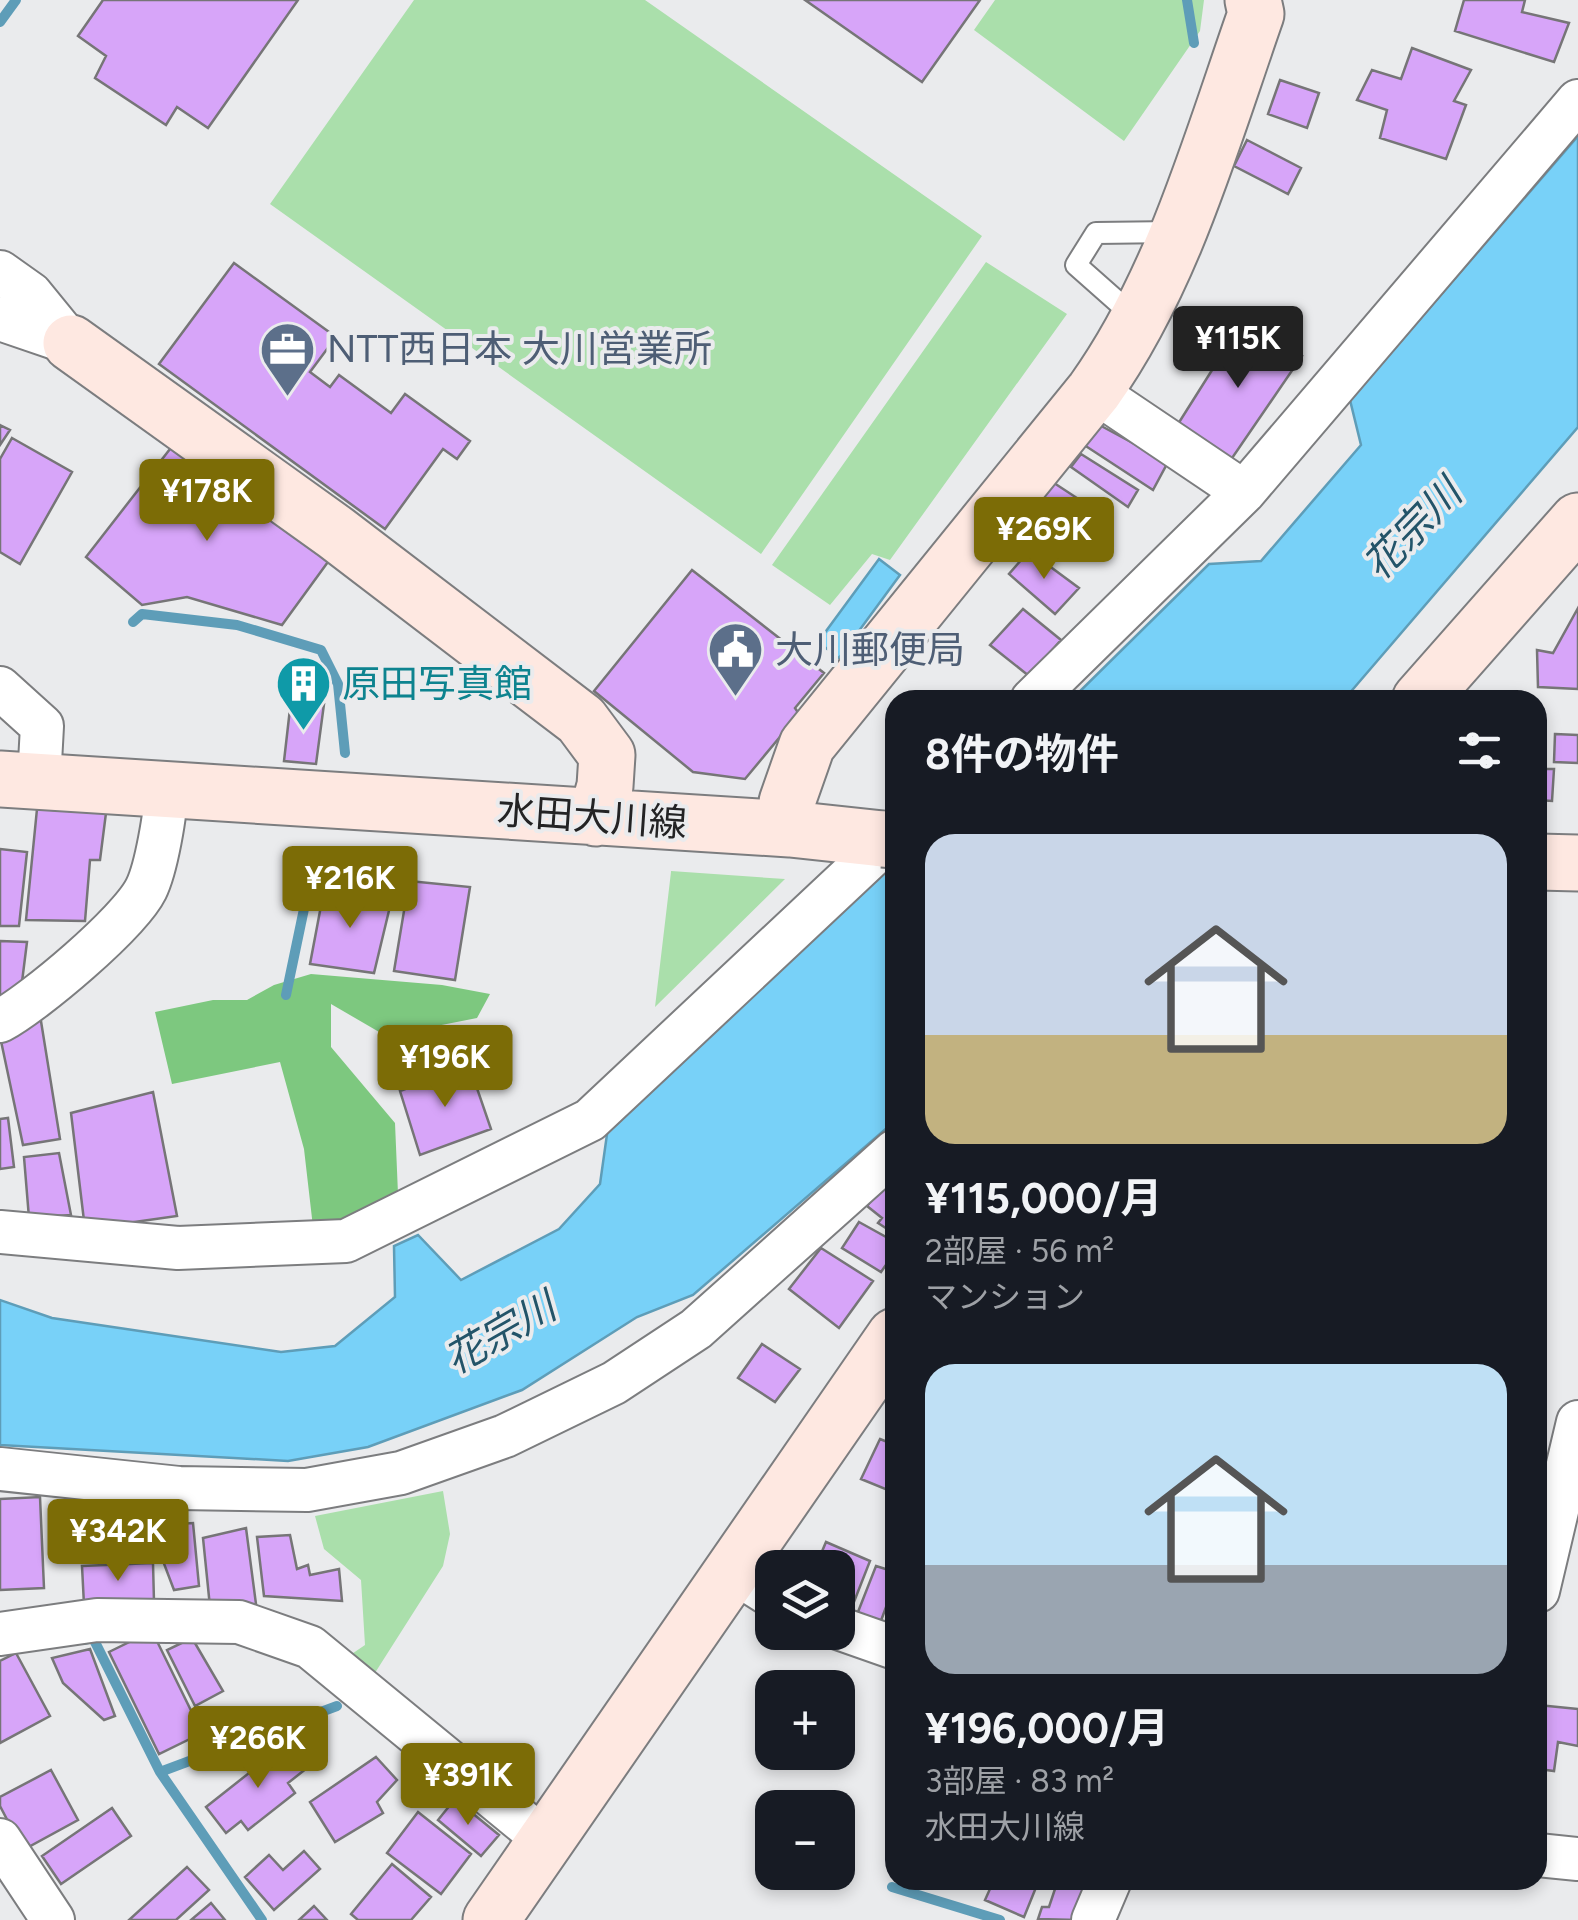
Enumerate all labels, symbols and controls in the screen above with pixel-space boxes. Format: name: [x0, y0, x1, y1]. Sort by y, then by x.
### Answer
pin: ¥115K: [1168, 306, 1308, 391]
office icon: NTT西日本 大川営業所: [258, 319, 318, 398]
text: ¥115K: [1195, 319, 1281, 357]
place label: NTT西日本 大川営業所: [327, 326, 712, 372]
pin: ¥178K: [137, 459, 277, 544]
water label: 花宗川: [1353, 466, 1474, 589]
text: ¥178K: [161, 472, 253, 510]
pin: ¥269K: [974, 497, 1114, 582]
text: ¥269K: [996, 510, 1092, 548]
public building icon: 大川郵便局: [706, 620, 766, 699]
place label: 大川郵便局: [775, 627, 965, 673]
building icon: 原田写真館: [273, 654, 333, 733]
place label: 原田写真館: [342, 661, 532, 707]
icon: filters: [1452, 723, 1507, 778]
text: 8件の物件: [925, 729, 1119, 780]
street label: 水田大川線: [496, 787, 688, 847]
pin: ¥216K: [280, 846, 420, 931]
text: ¥216K: [305, 859, 395, 897]
icon: home: [1126, 899, 1306, 1079]
pin: ¥196K: [375, 1025, 515, 1110]
text: ¥196K: [399, 1038, 491, 1076]
text: ¥115,000/月: [925, 1173, 1162, 1224]
text: 2部屋 · 56 m²: [925, 1232, 1114, 1270]
text: マンション: [925, 1278, 1085, 1316]
water label: 花宗川: [436, 1280, 567, 1384]
icon: home: [1126, 1429, 1306, 1609]
pin: ¥342K: [48, 1499, 188, 1584]
text: ¥342K: [70, 1512, 166, 1550]
map controls: [755, 1550, 855, 1890]
button: layers: [755, 1550, 855, 1650]
button: +: [755, 1670, 855, 1770]
text: ¥196,000/月: [925, 1703, 1169, 1754]
pin: ¥266K: [188, 1706, 328, 1791]
text: ¥266K: [210, 1719, 306, 1757]
pin: ¥391K: [398, 1743, 538, 1828]
text: ¥391K: [423, 1756, 513, 1794]
text: 3部屋 · 83 m²: [925, 1762, 1114, 1800]
button: −: [755, 1790, 855, 1890]
text: 水田大川線: [925, 1808, 1085, 1846]

